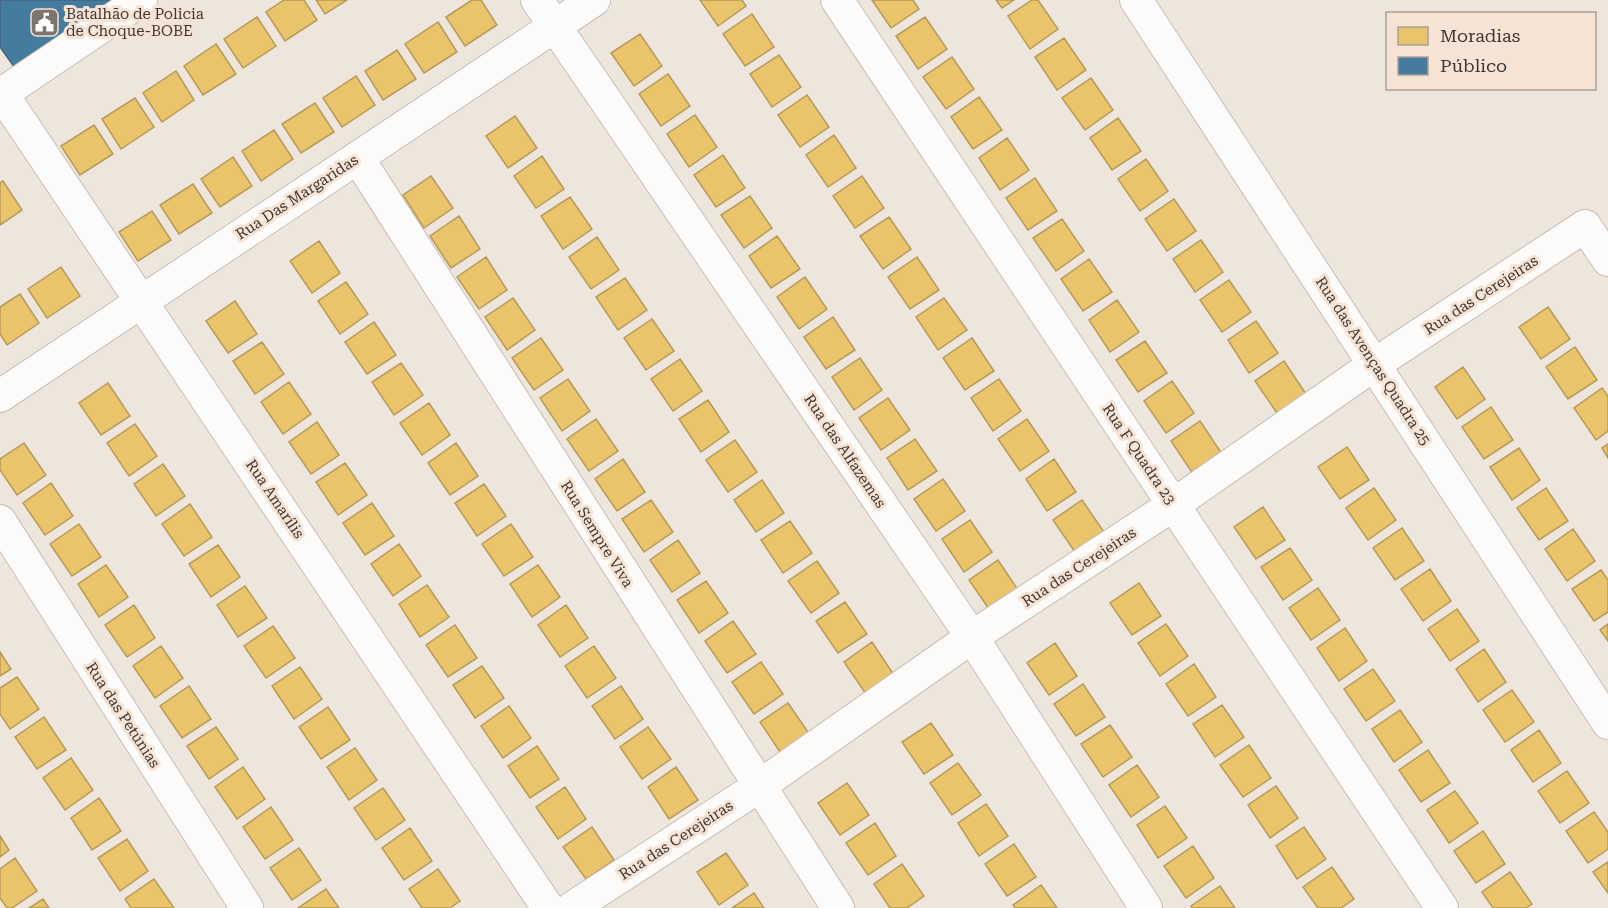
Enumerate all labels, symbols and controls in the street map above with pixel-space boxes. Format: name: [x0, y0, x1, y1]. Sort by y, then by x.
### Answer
place label: Batalhão de Policia de Choque-BOBE: [66, 5, 204, 40]
public building icon: Batalhão de Policia de Choque-BOBE: [29, 7, 61, 39]
legend: [1386, 12, 1596, 90]
text: Moradias: [1440, 25, 1520, 46]
text: Público: [1440, 55, 1507, 76]
street label: Rua Das Margaridas: [232, 151, 362, 243]
street label: Rua das Cerejeiras: [1421, 251, 1541, 339]
street label: Rua das Avenças Quadra 25: [1312, 273, 1434, 449]
street label: Rua das Alfazemas: [800, 391, 890, 511]
street label: Rua F Quadra 23: [1099, 400, 1179, 508]
street label: Rua Amarílis: [242, 456, 308, 542]
street label: Rua Sempre Viva: [557, 477, 637, 591]
street label: Rua das Cerejeiras: [1019, 523, 1139, 611]
street label: Rua das Petúnias: [82, 659, 164, 771]
street label: Rua das Cerejeiras: [616, 796, 736, 884]

